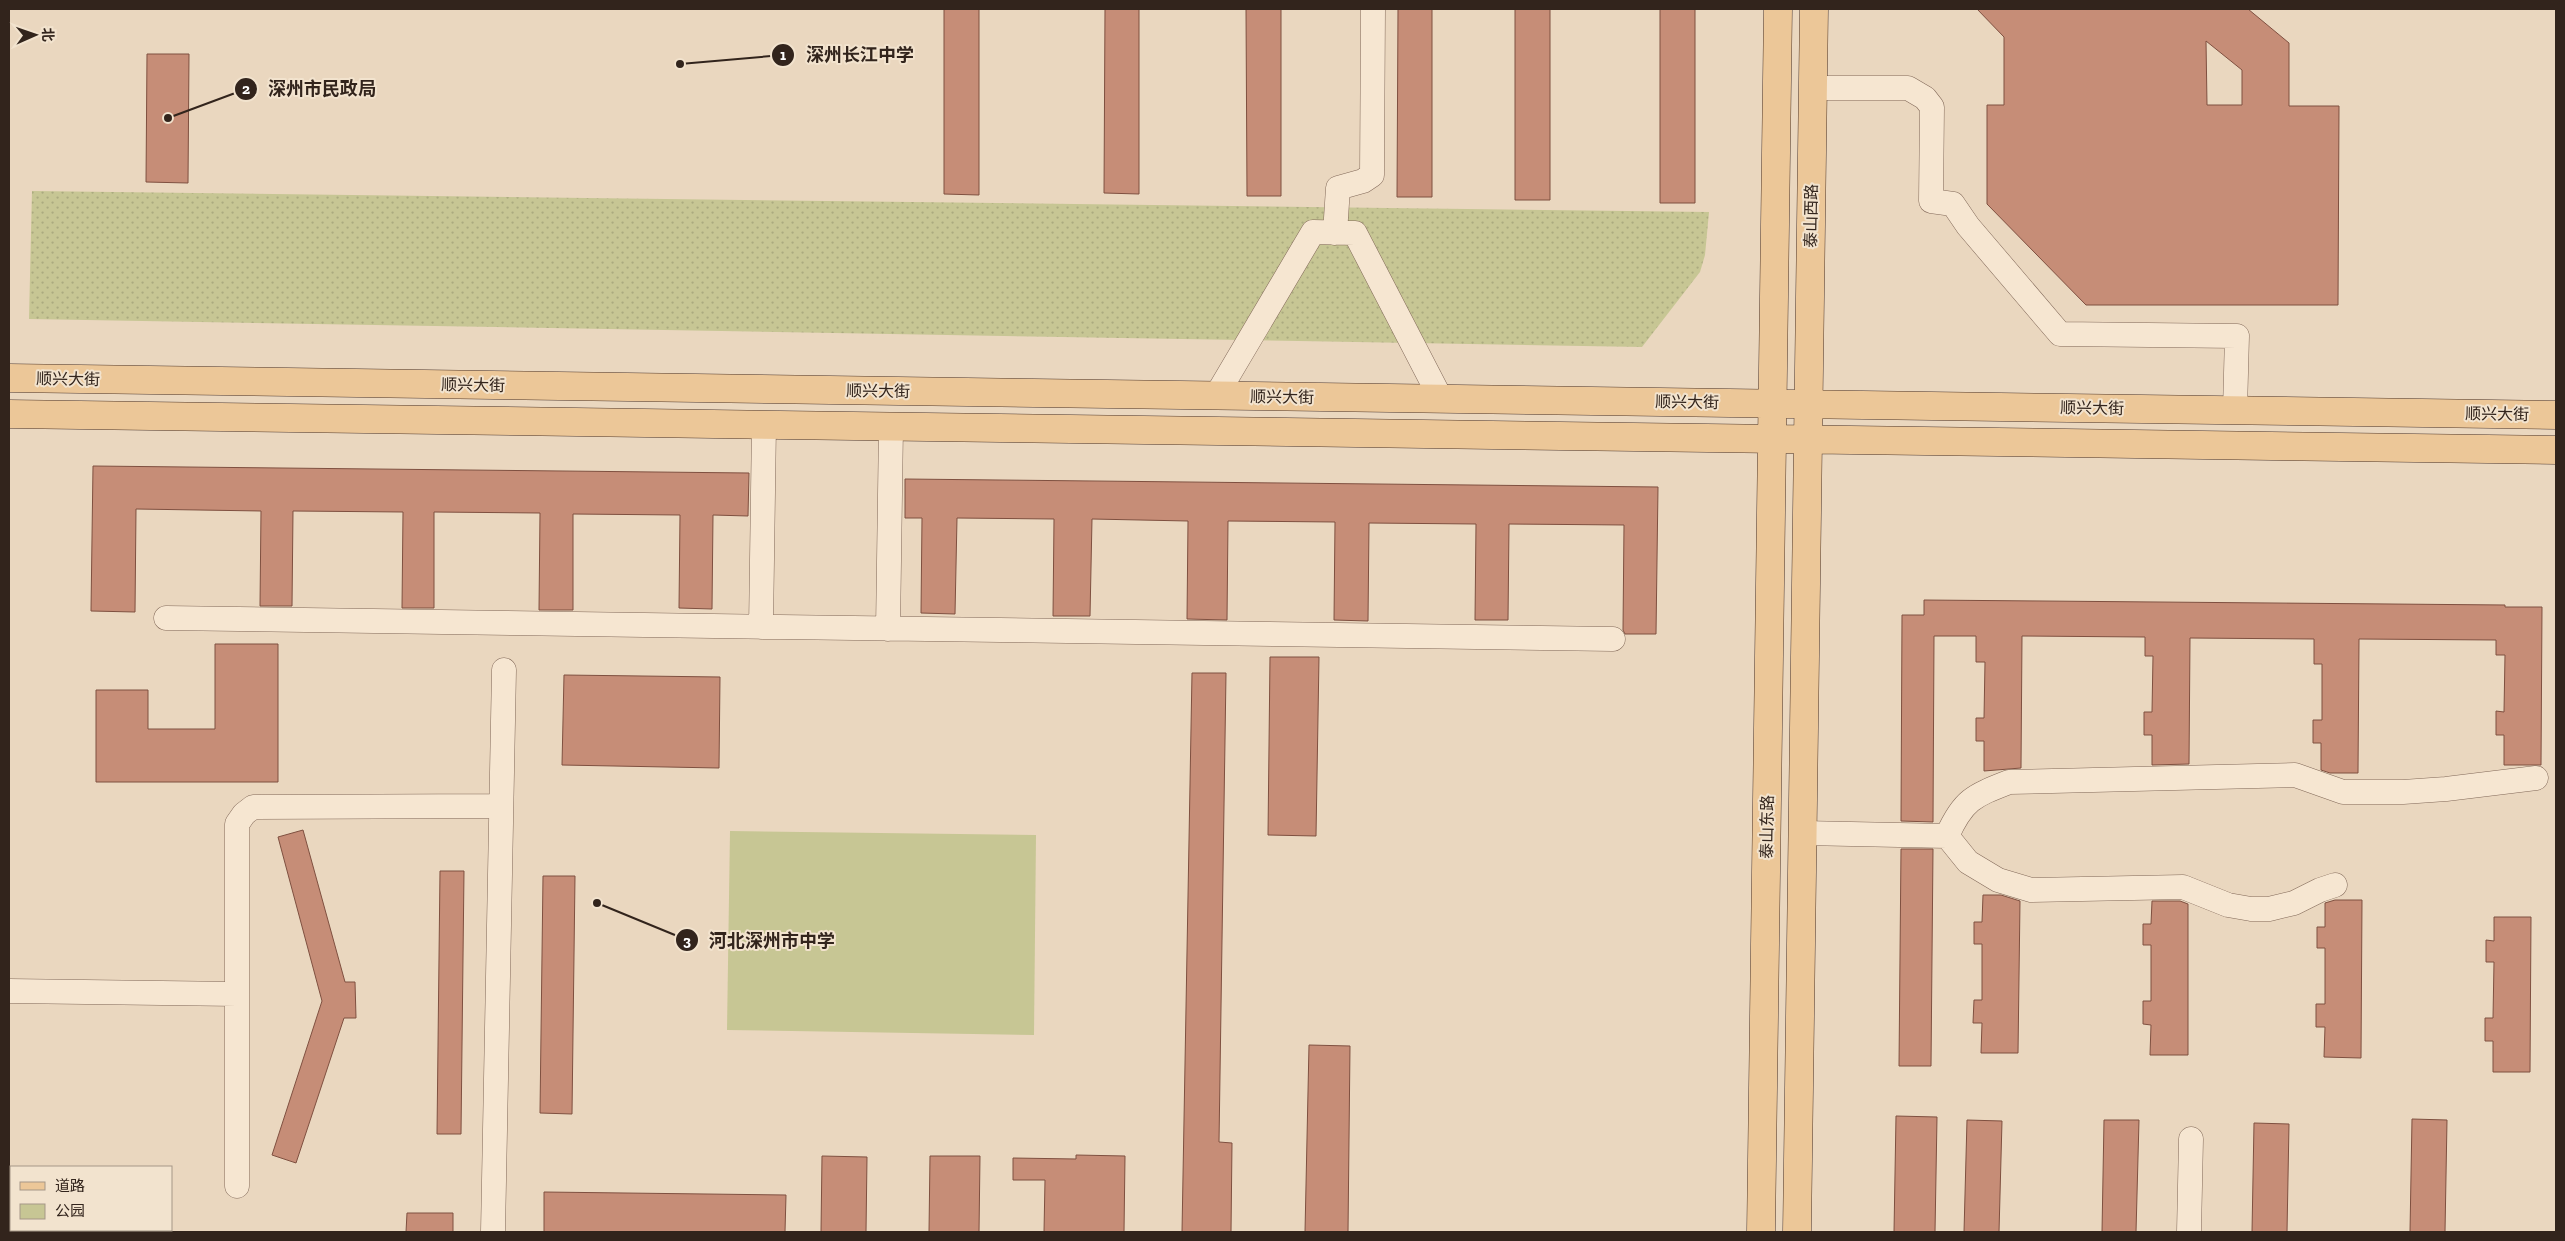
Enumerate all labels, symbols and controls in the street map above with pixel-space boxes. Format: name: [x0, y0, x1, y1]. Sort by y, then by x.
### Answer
north arrow: [10, 10, 60, 60]
text: 北: [39, 27, 56, 42]
callout: 深州长江中学: [771, 38, 924, 71]
text: 深州长江中学: [806, 44, 914, 66]
text: 1: [780, 46, 786, 64]
callout: 深州市民政局: [233, 72, 386, 105]
text: 深州市民政局: [268, 78, 376, 100]
text: 2: [242, 80, 250, 98]
street label: 泰山西路: [1801, 184, 1821, 248]
street label: 顺兴大街: [36, 369, 100, 389]
street label: 顺兴大街: [441, 375, 505, 395]
street label: 顺兴大街: [846, 381, 910, 401]
street label: 顺兴大街: [1250, 387, 1314, 407]
street label: 顺兴大街: [1655, 392, 1719, 412]
street label: 顺兴大街: [2060, 398, 2124, 418]
street label: 顺兴大街: [2465, 404, 2529, 424]
street label: 泰山东路: [1757, 795, 1777, 859]
callout: 河北深州市中学: [674, 924, 845, 957]
text: 河北深州市中学: [709, 930, 835, 952]
text: 3: [683, 932, 691, 950]
legend: [10, 1166, 172, 1231]
text: 道路: [55, 1177, 85, 1195]
text: 公园: [55, 1202, 85, 1220]

